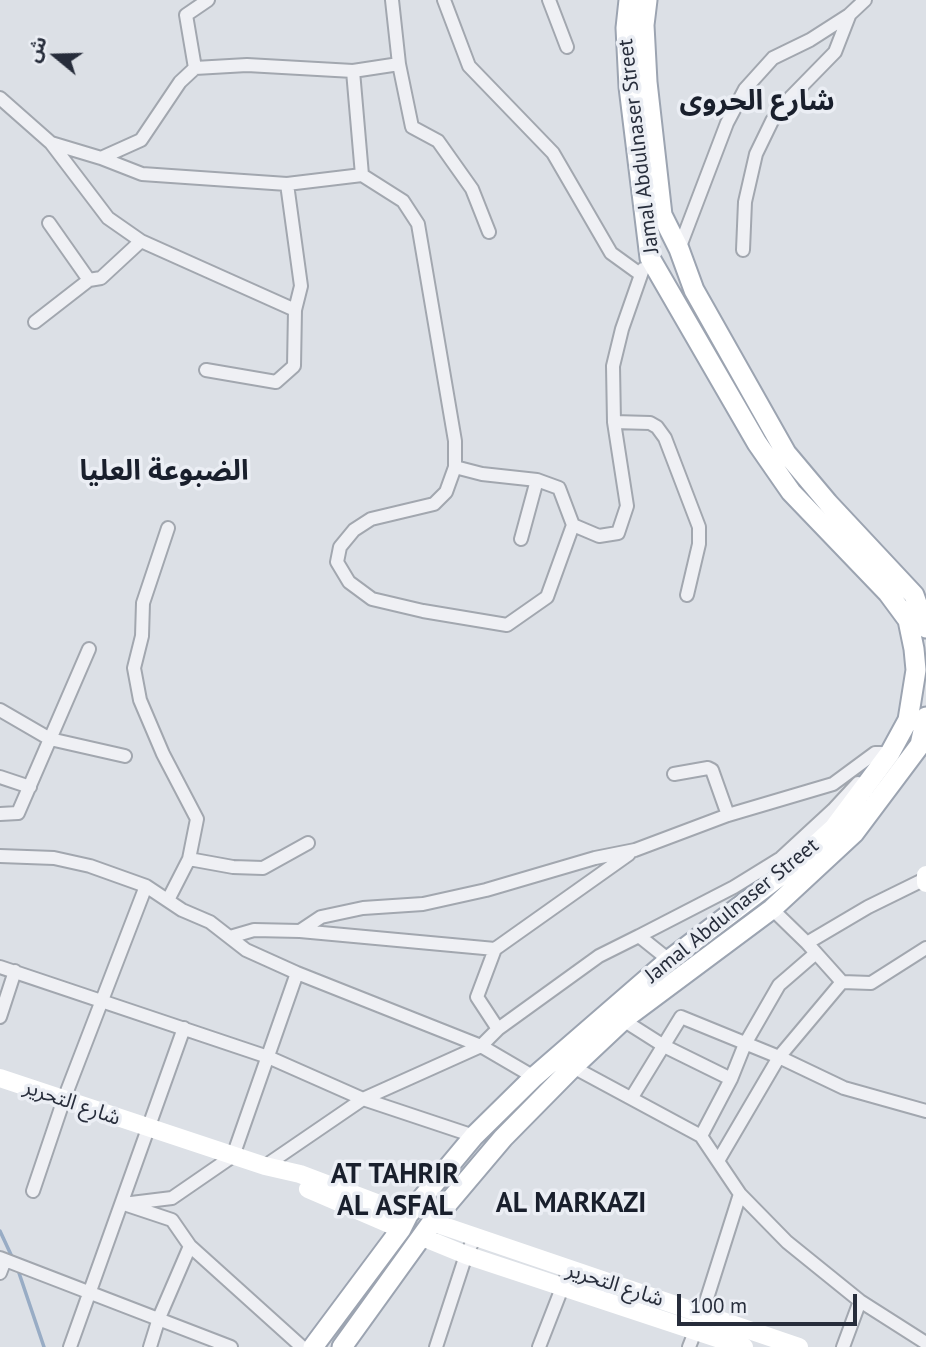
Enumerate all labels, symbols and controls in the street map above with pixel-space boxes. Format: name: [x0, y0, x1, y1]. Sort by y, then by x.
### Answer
north arrow: [21, 21, 91, 91]
text: ش: [21, 33, 52, 65]
street label: Jamal Abdulnaser Street: [613, 37, 665, 255]
district label: شارع الحروى: [679, 85, 835, 119]
district label: الضبوعة العليا: [79, 455, 249, 489]
street label: Jamal Abdulnaser Street: [640, 833, 824, 989]
street label: شارع التحرير: [20, 1075, 124, 1131]
district label: AT TAHRIR AL ASFAL: [323, 1158, 467, 1224]
district label: AL MARKAZI: [487, 1187, 655, 1221]
street label: شارع التحرير: [563, 1257, 667, 1313]
scale bar: [681, 1280, 861, 1324]
text: 100 m: [690, 1292, 747, 1319]

